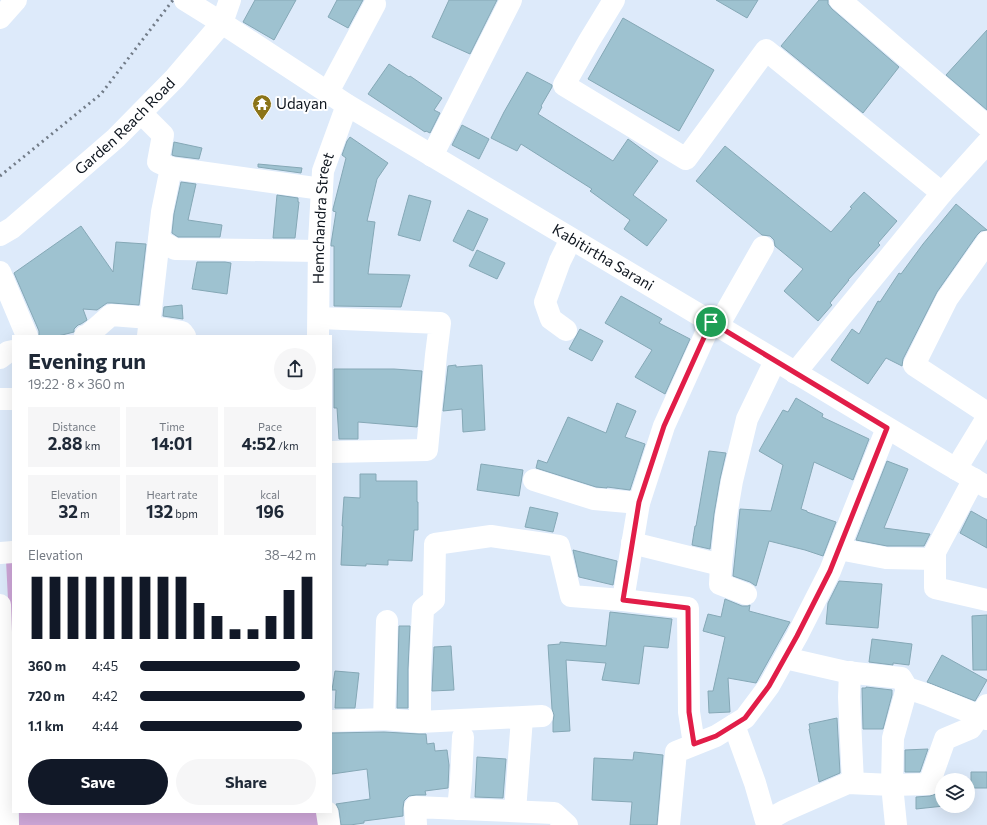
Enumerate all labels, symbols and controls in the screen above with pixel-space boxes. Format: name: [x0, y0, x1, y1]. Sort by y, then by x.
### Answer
street label: Garden Reach Road: [71, 74, 178, 178]
temple icon: Udayan: [251, 93, 273, 121]
place label: Udayan: [276, 94, 327, 112]
street label: Hemchandra Street: [309, 150, 337, 284]
street label: Kabitirtha Sarani: [549, 219, 657, 294]
pin: [694, 305, 728, 339]
icon: arrive: [700, 311, 722, 333]
text: Evening run: [28, 347, 146, 374]
button: share: [274, 348, 316, 390]
text: 19:22 · 8 × 360 m: [28, 376, 125, 392]
text: Distance: [52, 420, 96, 433]
text: Time: [159, 420, 185, 433]
text: Pace: [258, 420, 282, 433]
text: 2.88: [48, 433, 83, 454]
text: 14:01: [151, 433, 193, 454]
text: 4:52: [241, 433, 276, 454]
text: km: [83, 439, 100, 452]
text: /km: [276, 439, 299, 452]
text: Elevation: [51, 488, 97, 501]
text: Heart rate: [146, 488, 198, 501]
text: kcal: [260, 488, 280, 501]
text: 32: [58, 501, 78, 522]
text: 132: [146, 501, 173, 522]
text: 196: [256, 501, 284, 522]
text: m: [78, 507, 90, 520]
text: bpm: [173, 507, 198, 520]
text: Elevation: [28, 547, 83, 563]
text: 38–42 m: [264, 547, 316, 563]
text: 360 m: [28, 658, 66, 674]
text: 4:45: [92, 658, 118, 674]
text: 720 m: [28, 688, 65, 704]
text: 4:42: [92, 688, 118, 704]
text: 1.1 km: [28, 718, 64, 734]
text: 4:44: [92, 718, 118, 734]
button: Save: [28, 759, 168, 805]
button: Share: [176, 759, 316, 805]
map controls: [935, 773, 975, 813]
button: layers: [935, 773, 975, 813]

